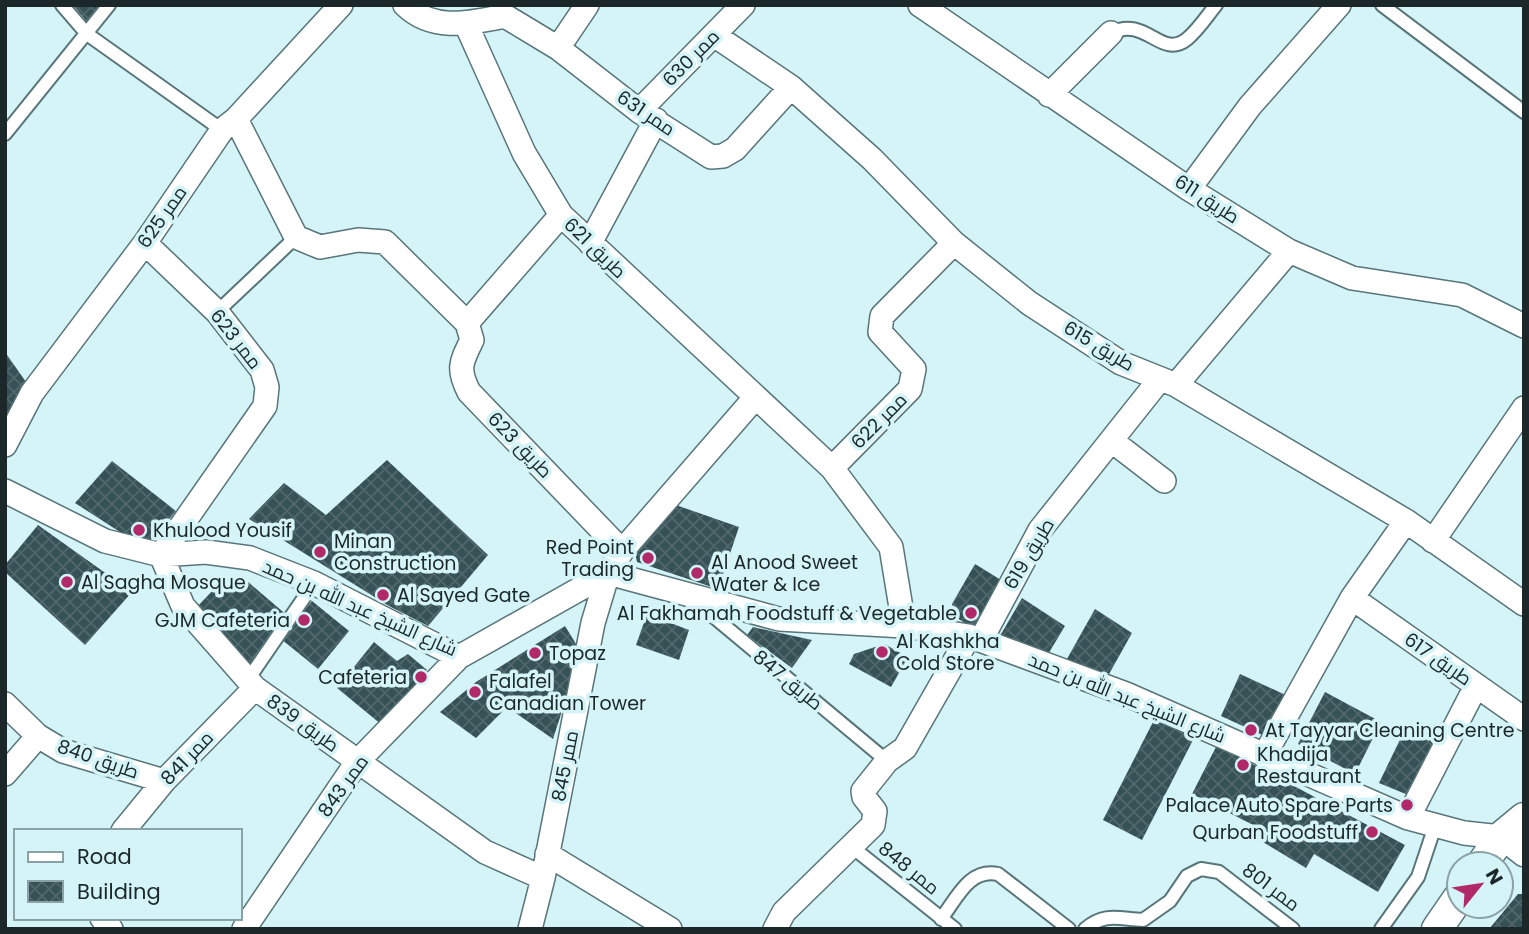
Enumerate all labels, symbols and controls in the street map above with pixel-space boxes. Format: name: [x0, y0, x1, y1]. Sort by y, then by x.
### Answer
street label: ممر 630: [656, 23, 726, 93]
street label: ممر 631: [611, 84, 681, 142]
street label: طريق 611: [1169, 168, 1245, 230]
street label: ممر 625: [131, 180, 193, 254]
street label: طريق 621: [558, 211, 632, 285]
street label: ممر 623: [204, 303, 268, 375]
street label: طريق 615: [1058, 314, 1140, 378]
street label: ممر 622: [845, 387, 913, 455]
street label: طريق 623: [482, 406, 558, 484]
street label: طريق 619: [997, 513, 1061, 595]
place label: Khulood Yousif: [153, 517, 292, 544]
marker: Khulood Yousif: [131, 522, 147, 538]
place label: Minan Construction: [334, 528, 457, 577]
place label: Red Point Trading: [546, 534, 634, 583]
marker: Minan Construction: [312, 544, 328, 560]
place label: Al Anood Sweet Water & Ice: [711, 549, 858, 598]
marker: Red Point Trading: [640, 550, 656, 566]
street label: شارع الشيخ عبد الله بن حمد: [258, 553, 462, 663]
marker: Al Anood Sweet Water & Ice: [689, 565, 705, 581]
place label: Al Sagha Mosque: [81, 569, 246, 596]
marker: Al Sagha Mosque: [59, 574, 75, 590]
place label: Al Sayed Gate: [397, 582, 530, 609]
marker: Al Sayed Gate: [375, 587, 391, 603]
place label: Al Fakhamah Foodstuff & Vegetable: [617, 600, 957, 627]
marker: Al Fakhamah Foodstuff & Vegetable: [963, 605, 979, 621]
place label: GJM Cafeteria: [155, 607, 290, 634]
marker: GJM Cafeteria: [296, 612, 312, 628]
street label: طريق 617: [1399, 626, 1477, 692]
place label: Al Kashkha Cold Store: [896, 628, 1000, 677]
place label: Topaz: [549, 640, 606, 667]
street label: طريق 847: [747, 643, 829, 717]
marker: Al Kashkha Cold Store: [874, 644, 890, 660]
marker: Topaz: [527, 645, 543, 661]
street label: شارع الشيخ عبد الله بن حمد: [1024, 646, 1230, 750]
place label: Cafeteria: [318, 664, 407, 691]
place label: Falafel Canadian Tower: [489, 668, 646, 717]
marker: Cafeteria: [413, 669, 429, 685]
marker: Falafel Canadian Tower: [467, 684, 483, 700]
street label: طريق 839: [261, 687, 345, 759]
place label: At Tayyar Cleaning Centre: [1265, 717, 1515, 744]
marker: At Tayyar Cleaning Centre: [1243, 722, 1259, 738]
street label: ممر 841: [154, 725, 220, 791]
street label: ممر 845: [545, 728, 585, 804]
street label: طريق 840: [54, 733, 142, 785]
place label: Khadija Restaurant: [1257, 741, 1361, 790]
street label: ممر 843: [311, 749, 375, 823]
marker: Khadija Restaurant: [1235, 757, 1251, 773]
place label: Palace Auto Spare Parts: [1166, 792, 1393, 819]
marker: Palace Auto Spare Parts: [1399, 797, 1415, 813]
place label: Qurban Foodstuff: [1193, 819, 1358, 846]
marker: Qurban Foodstuff: [1364, 824, 1380, 840]
legend: [14, 829, 242, 920]
street label: ممر 848: [873, 835, 945, 901]
text: Road: [77, 842, 132, 871]
north arrow: [1445, 850, 1515, 920]
street label: ممر 801: [1237, 856, 1305, 918]
text: N: [1479, 864, 1510, 890]
text: Building: [77, 877, 161, 906]

